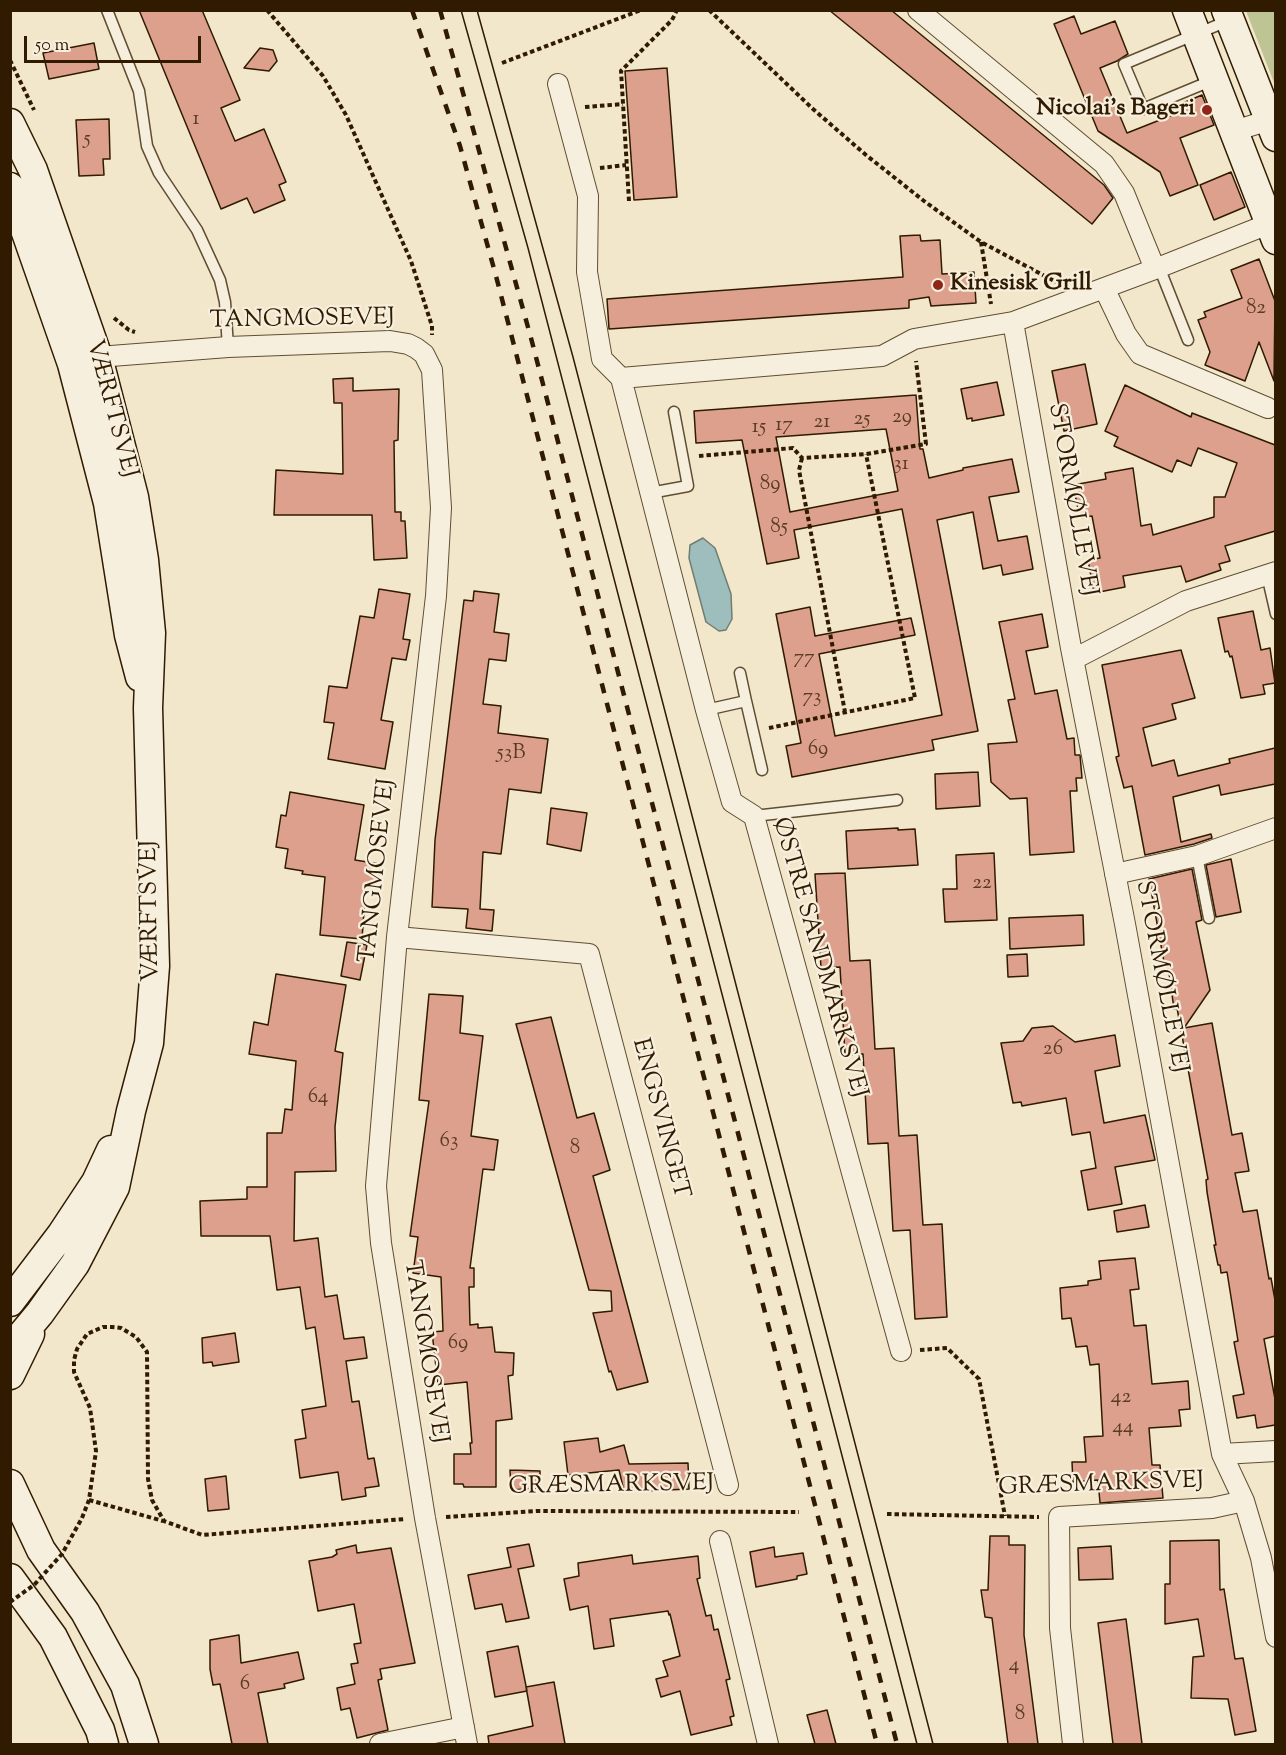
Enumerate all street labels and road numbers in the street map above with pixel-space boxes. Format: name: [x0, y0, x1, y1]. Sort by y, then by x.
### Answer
street label: TANGMOSEVEJ: [209, 305, 395, 337]
street label: VÆRFTSVEJ: [78, 337, 142, 481]
street label: STORMØLLEVEJ: [1040, 401, 1102, 599]
street label: TANGMOSEVEJ: [355, 778, 403, 964]
street label: ØSTRE SANDMARKSVEJ: [764, 815, 872, 1101]
street label: VÆRFTSVEJ: [136, 840, 168, 982]
street label: STORMØLLEVEJ: [1127, 878, 1193, 1076]
street label: ENGSVINGET: [624, 1036, 694, 1202]
street label: TANGMOSEVEJ: [395, 1258, 453, 1446]
street label: GRÆSMARKSVEJ: [998, 1468, 1204, 1504]
street label: GRÆSMARKSVEJ: [508, 1471, 714, 1503]

